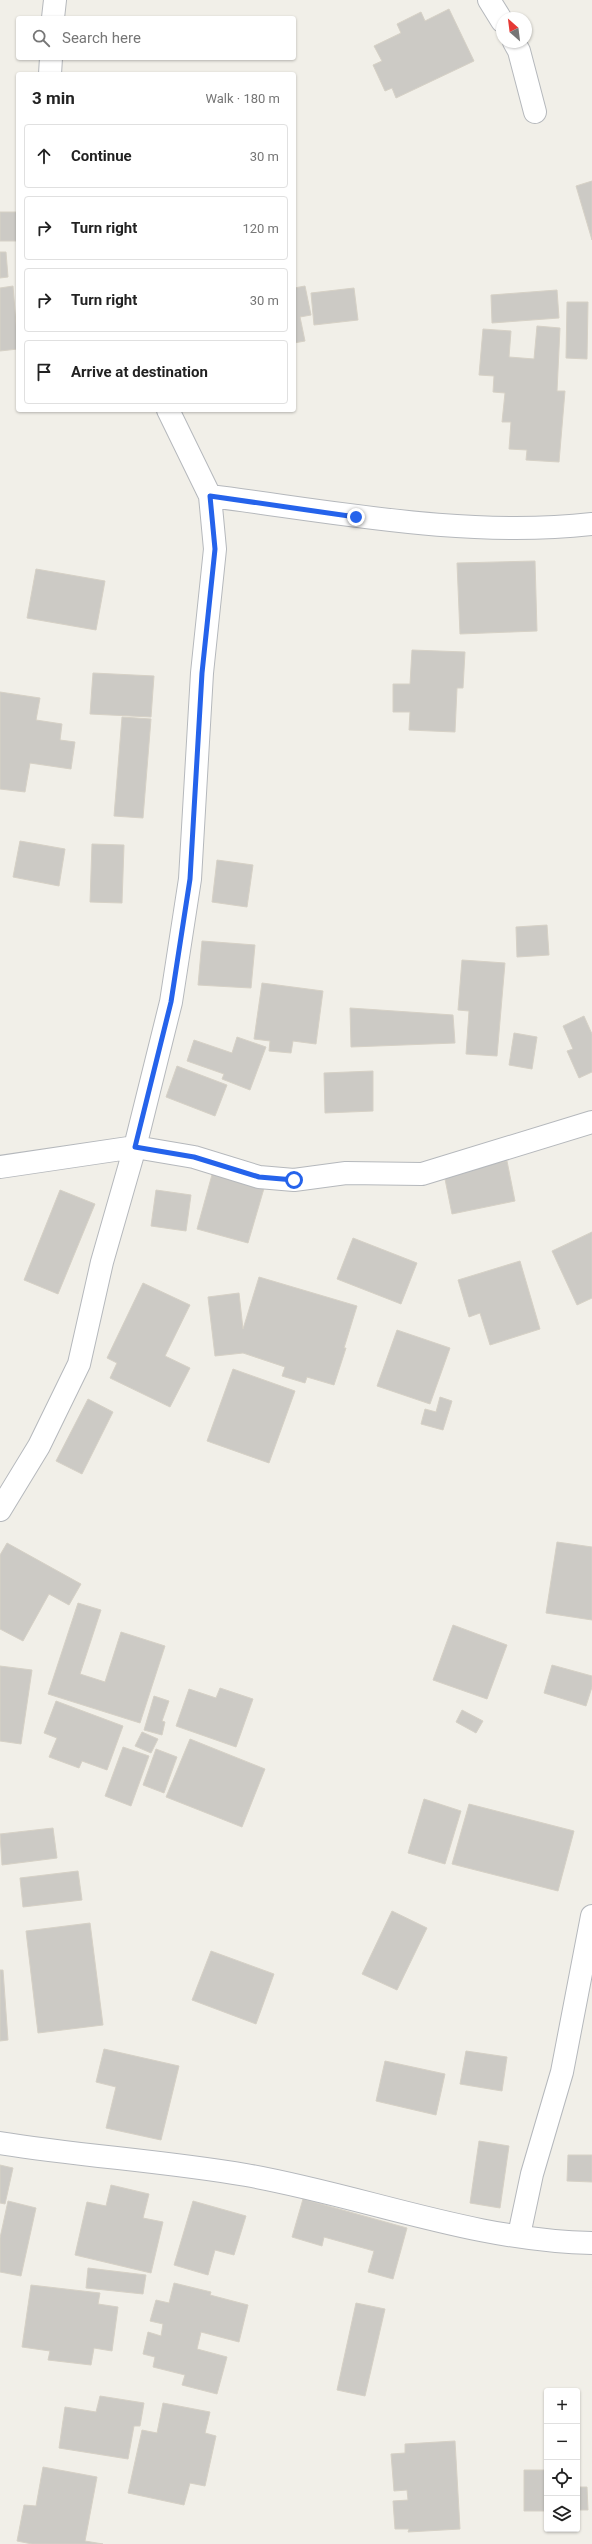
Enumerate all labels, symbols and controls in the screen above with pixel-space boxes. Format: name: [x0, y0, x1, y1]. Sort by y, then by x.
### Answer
north arrow: [496, 12, 532, 48]
search box: [16, 16, 296, 60]
icon: search: [30, 27, 52, 49]
text: Search here: [62, 29, 141, 47]
text: 3 min: [32, 88, 75, 108]
text: Walk · 180 m: [205, 91, 280, 106]
icon: ahead: [33, 145, 55, 167]
text: Continue: [71, 147, 132, 165]
text: 30 m: [250, 149, 279, 164]
icon: right: [33, 217, 55, 239]
text: Turn right: [71, 219, 137, 237]
text: 120 m: [242, 221, 279, 236]
icon: right: [33, 289, 55, 311]
text: Turn right: [71, 291, 137, 309]
text: 30 m: [250, 293, 279, 308]
icon: arrive: [33, 361, 55, 383]
text: Arrive at destination: [71, 363, 208, 381]
route end: [347, 508, 365, 526]
route start: [285, 1171, 303, 1189]
map controls: [544, 2388, 580, 2532]
button: +: [544, 2388, 580, 2424]
button: −: [544, 2424, 580, 2460]
button: locate: [544, 2460, 580, 2496]
button: layers: [544, 2496, 580, 2532]

